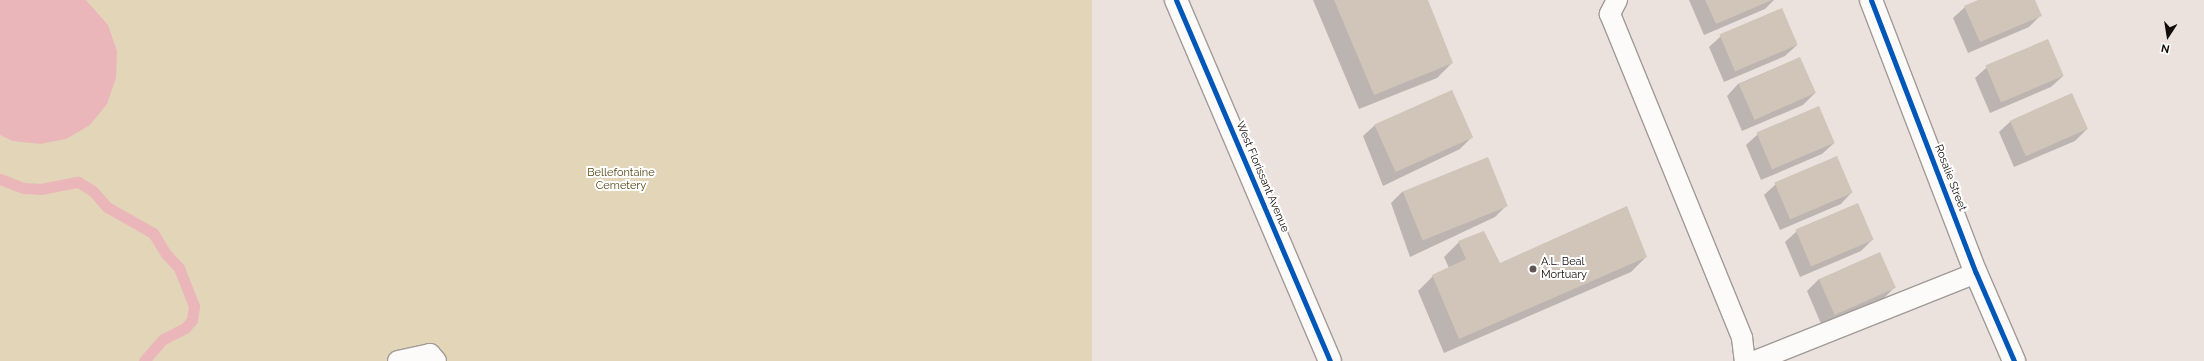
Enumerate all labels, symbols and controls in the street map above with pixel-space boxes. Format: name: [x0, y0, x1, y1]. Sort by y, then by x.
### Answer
north arrow: [2148, 16, 2188, 56]
text: N: [2160, 41, 2171, 55]
street label: West Florissant Avenue: [1233, 119, 1291, 235]
street label: Rosalie Street: [1931, 143, 1969, 213]
park label: Bellefontaine Cemetery: [587, 167, 655, 193]
place label: A.L. Beal Mortuary: [1541, 256, 1587, 282]
marker: A.L. Beal Mortuary: [1528, 264, 1538, 274]

